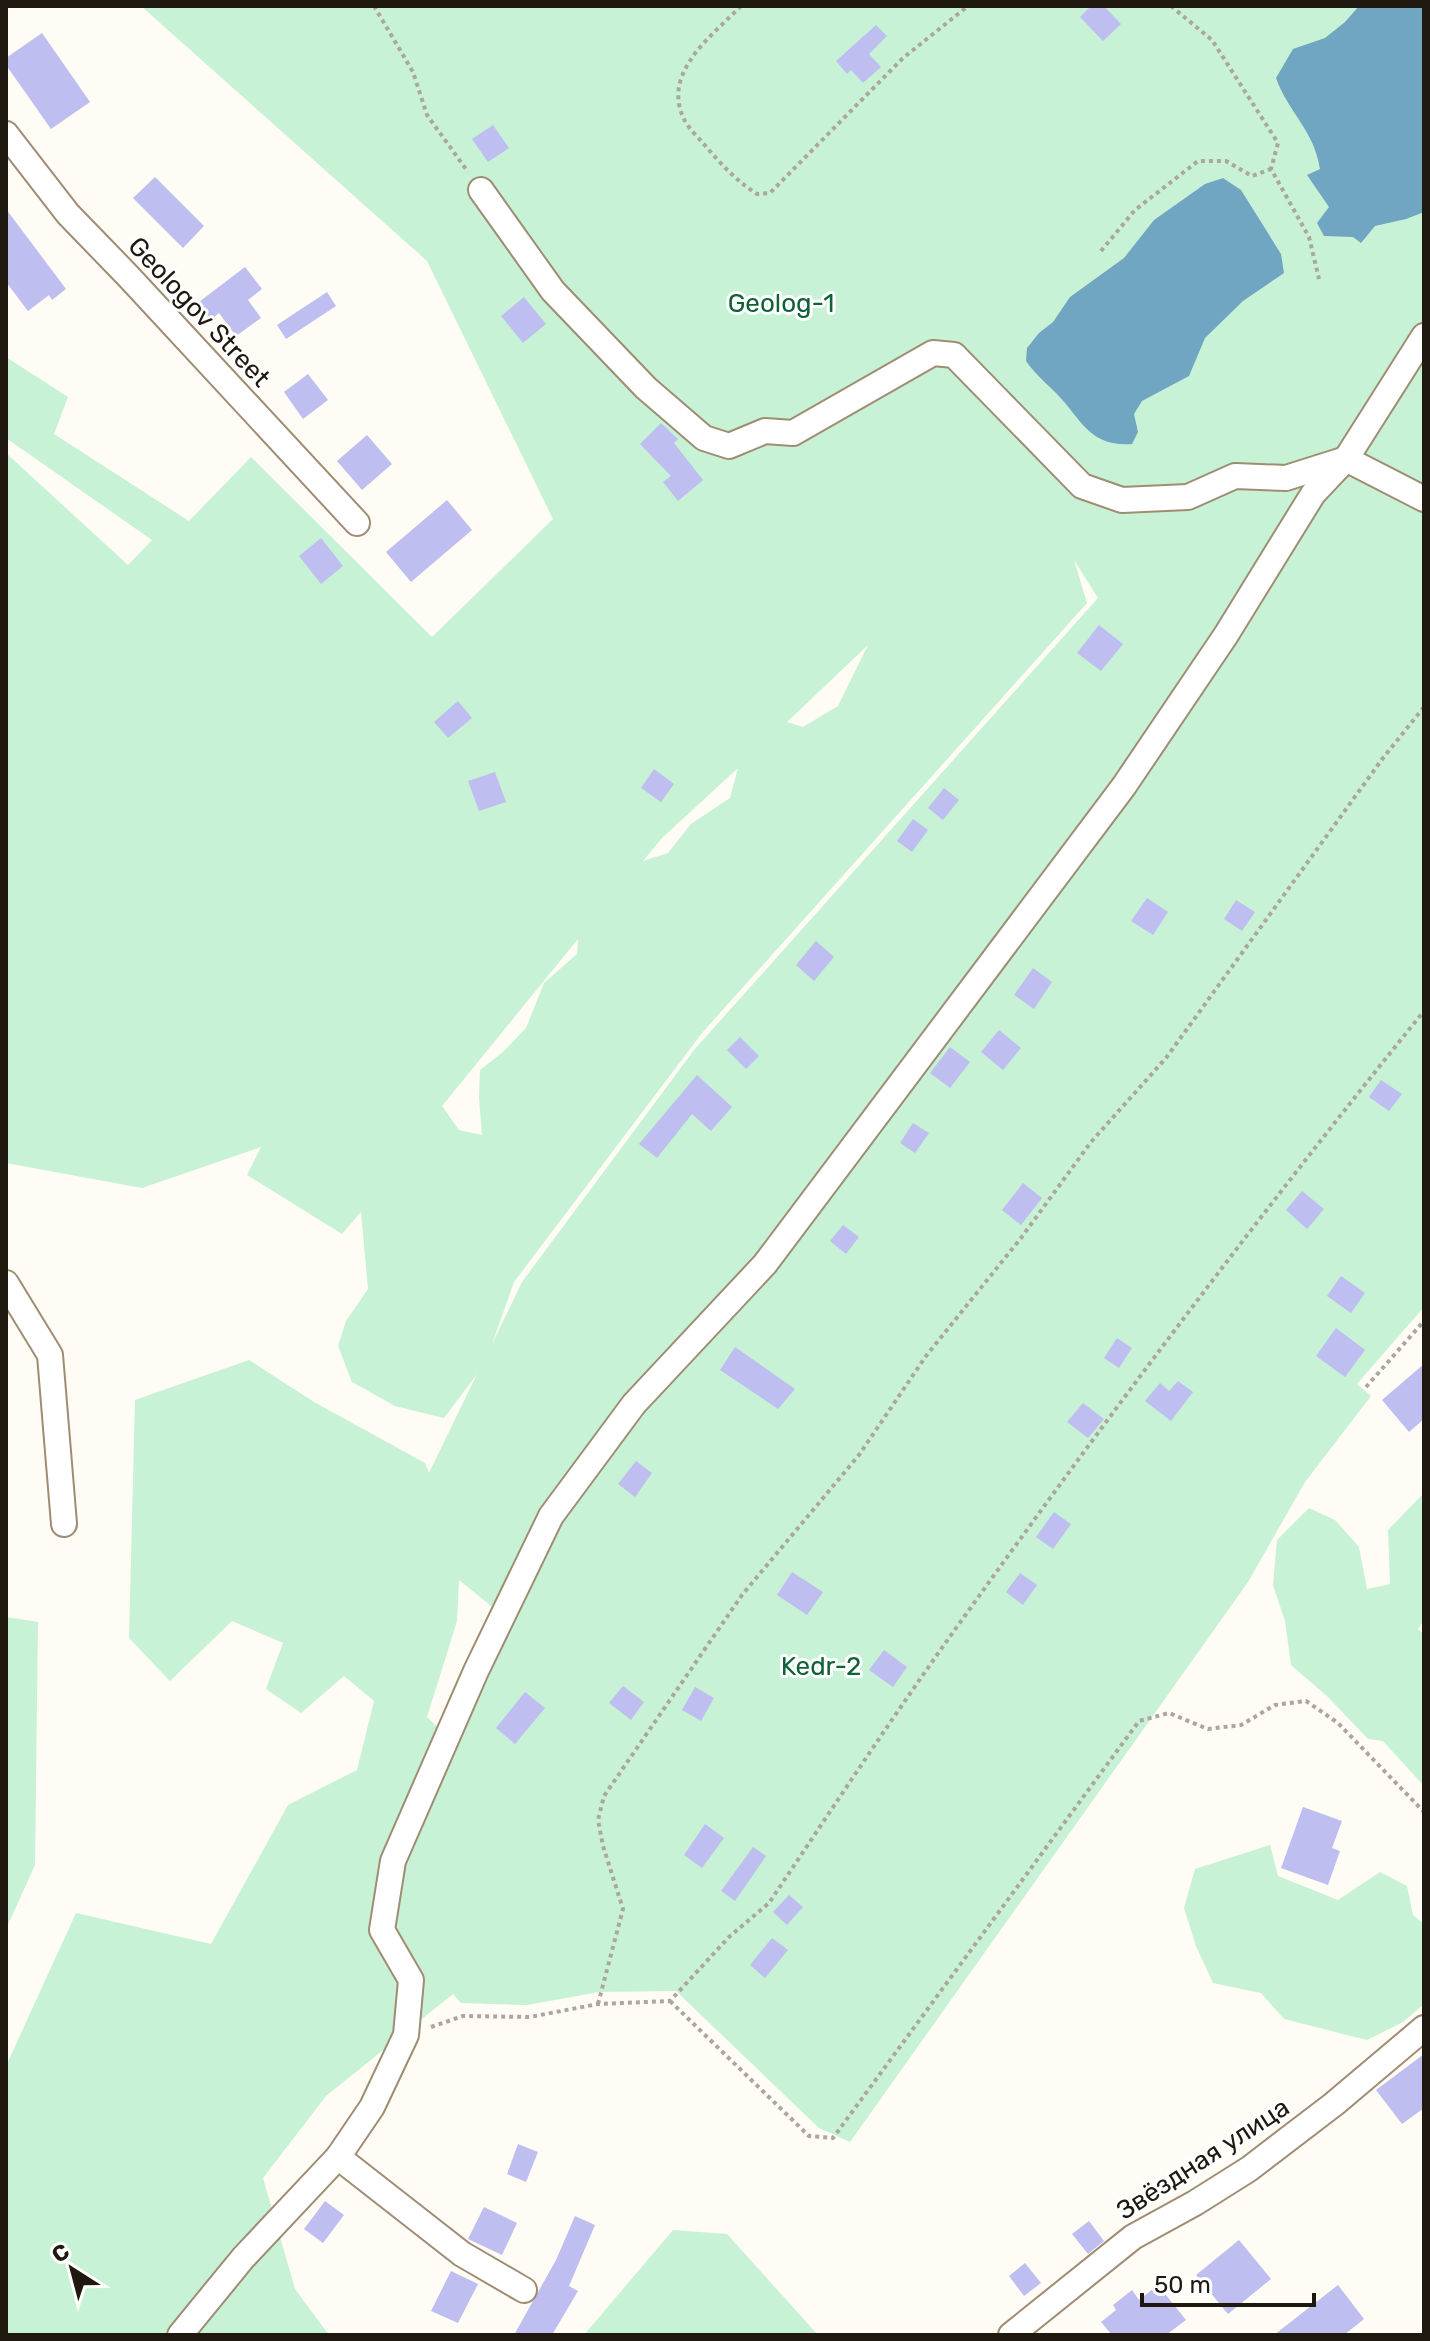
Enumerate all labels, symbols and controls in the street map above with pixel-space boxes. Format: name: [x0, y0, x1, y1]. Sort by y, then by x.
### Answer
street label: Geologov Street: [122, 231, 276, 393]
park label: Geolog-1: [728, 288, 834, 319]
park label: Kedr-2: [781, 1651, 861, 1682]
street label: Звёздная улица: [1111, 2092, 1295, 2226]
north arrow: [32, 2229, 112, 2309]
text: С: [46, 2238, 75, 2269]
scale bar: [1142, 2257, 1314, 2307]
text: 50 m: [1154, 2271, 1211, 2299]

